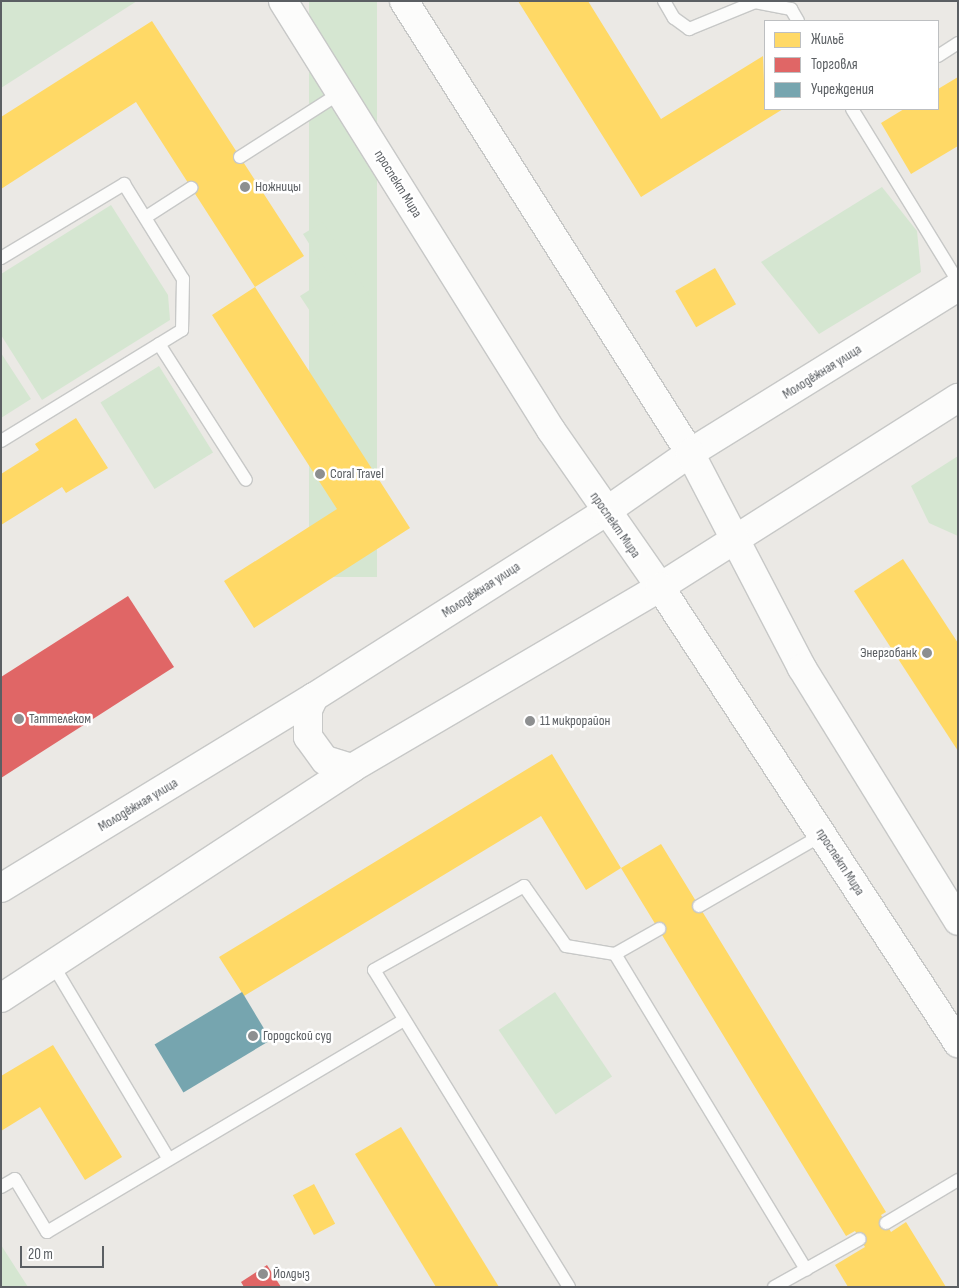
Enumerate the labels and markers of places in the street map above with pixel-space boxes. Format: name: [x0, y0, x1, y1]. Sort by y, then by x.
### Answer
place label: Ножницы: [255, 179, 301, 195]
marker: Ножницы: [239, 181, 251, 193]
place label: Coral Travel: [330, 466, 384, 482]
marker: Coral Travel: [314, 468, 326, 480]
place label: Энергобанк: [860, 645, 917, 661]
marker: Энергобанк: [921, 647, 933, 659]
place label: Таттелеком: [29, 711, 91, 727]
marker: Таттелеком: [13, 713, 25, 725]
place label: 11 микрорайон: [540, 713, 610, 729]
marker: 11 микрорайон: [524, 715, 536, 727]
place label: Городской суд: [263, 1028, 332, 1044]
marker: Городской суд: [247, 1030, 259, 1042]
place label: Йолдыз: [273, 1266, 310, 1282]
marker: Йолдыз: [257, 1268, 269, 1280]

